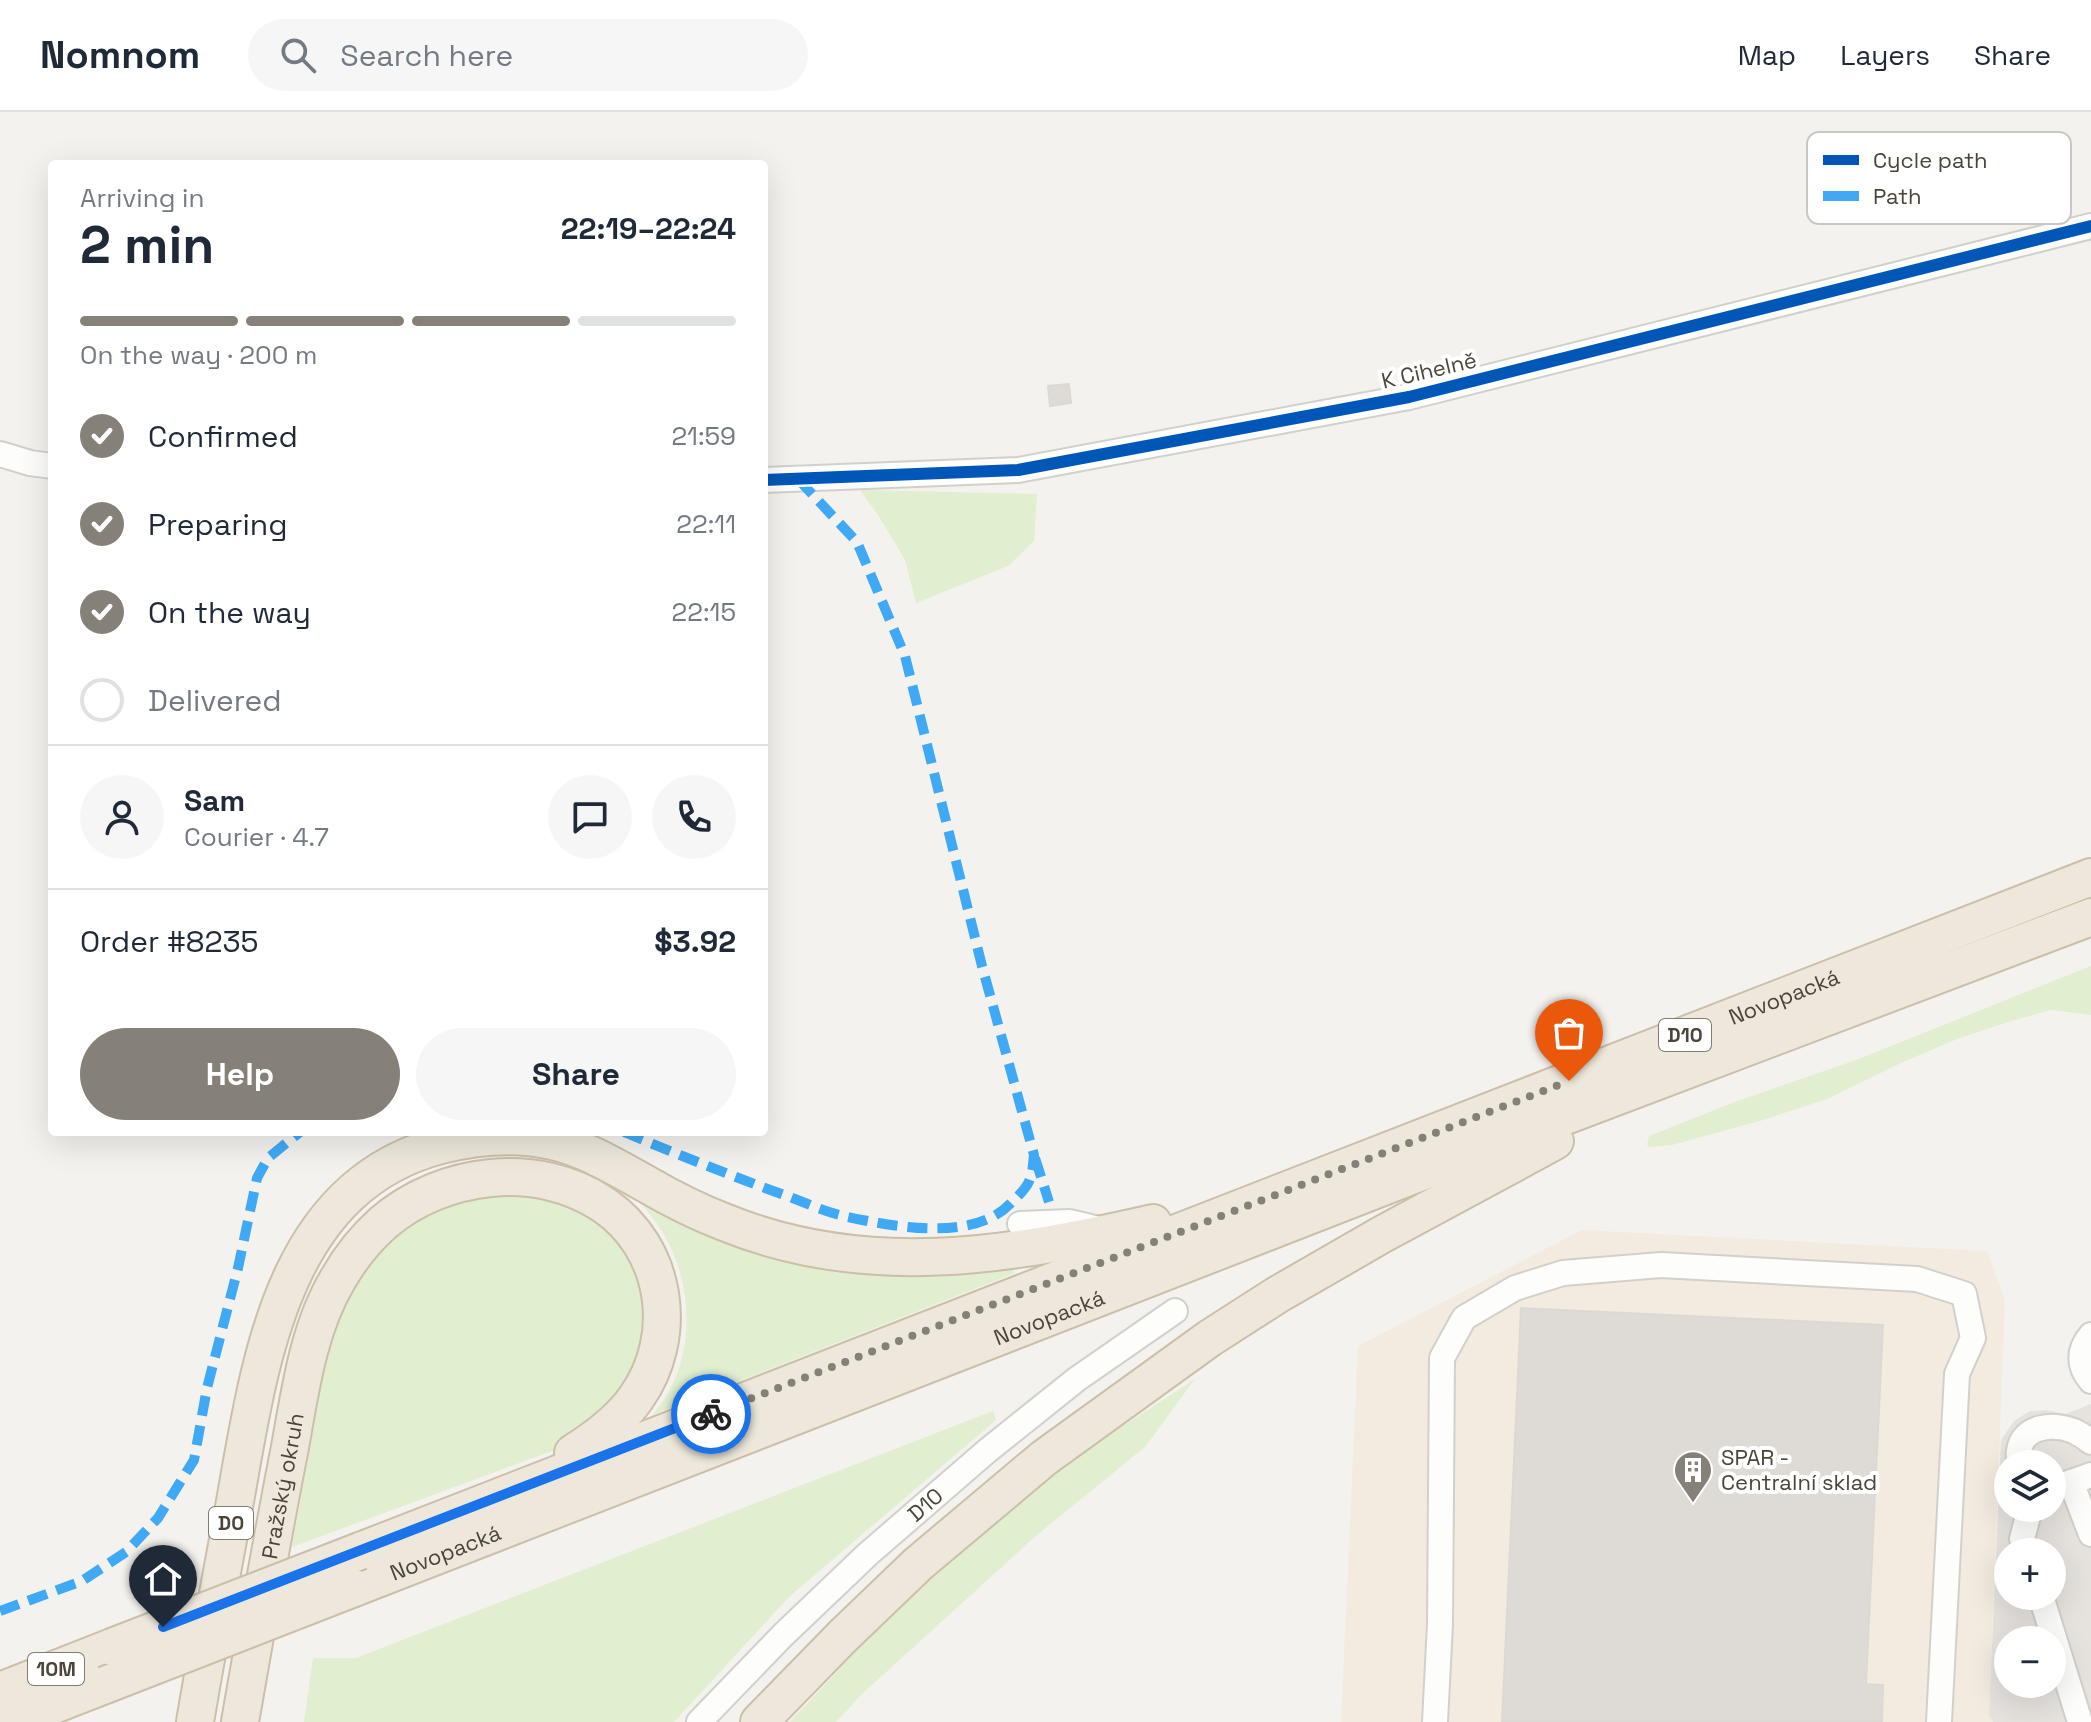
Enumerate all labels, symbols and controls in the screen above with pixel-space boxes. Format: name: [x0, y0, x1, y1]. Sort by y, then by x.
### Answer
search box: [248, 19, 808, 91]
text: Nomnom: [40, 31, 200, 79]
icon: search: [276, 33, 320, 77]
text: Search here: [340, 36, 513, 75]
text: Map: [1738, 37, 1796, 73]
text: Layers: [1840, 37, 1930, 73]
text: Share: [1974, 37, 2051, 73]
legend: [1807, 132, 2071, 224]
text: Cycle path: [1873, 146, 1988, 174]
text: Arriving in: [80, 181, 204, 215]
text: Path: [1873, 182, 1922, 210]
text: 22:19–22:24: [561, 209, 736, 248]
text: 2 min: [80, 212, 214, 278]
text: On the way · 200 m: [80, 338, 317, 372]
street label: K Cihelně: [1379, 345, 1479, 395]
icon: check: [80, 414, 124, 458]
text: Confirmed: [148, 417, 298, 456]
text: 21:59: [671, 419, 736, 453]
icon: check: [80, 502, 124, 546]
text: Preparing: [148, 505, 287, 544]
text: 22:11: [676, 507, 736, 541]
icon: check: [80, 590, 124, 634]
text: On the way: [148, 593, 311, 632]
text: 22:15: [672, 595, 736, 629]
text: Delivered: [148, 681, 282, 720]
button: person: [80, 775, 164, 859]
button: chat: [548, 775, 632, 859]
button: phone: [652, 775, 736, 859]
text: Sam: [184, 781, 245, 820]
text: Courier · 4.7: [184, 820, 329, 854]
text: Order #8235: [80, 922, 259, 961]
text: $3.92: [654, 922, 736, 961]
street label: Novopacká: [1724, 962, 1844, 1031]
pin: [1535, 999, 1603, 1081]
icon: bag: [1547, 1011, 1591, 1055]
road number: D10: [1659, 1019, 1711, 1051]
button: Help: [80, 1028, 400, 1120]
button: Share: [416, 1028, 736, 1120]
street label: Novopacká: [990, 1283, 1109, 1351]
courier: [671, 1374, 751, 1454]
icon: bike: [689, 1392, 733, 1436]
street label: Pražský okruh: [255, 1411, 310, 1561]
place label: SPAR - Centralní sklad: [1721, 1443, 1877, 1496]
building icon: SPAR - Centralní sklad: [1672, 1449, 1714, 1504]
map controls: [1994, 1450, 2066, 1698]
button: layers: [1994, 1450, 2066, 1522]
street label: D10: [902, 1482, 949, 1527]
road number: D0: [209, 1507, 253, 1539]
street label: Novopacká: [386, 1518, 505, 1587]
button: +: [1994, 1538, 2066, 1610]
pin: [129, 1545, 197, 1627]
icon: home: [141, 1557, 185, 1601]
button: −: [1994, 1626, 2066, 1698]
road number: 10M: [28, 1653, 84, 1685]

